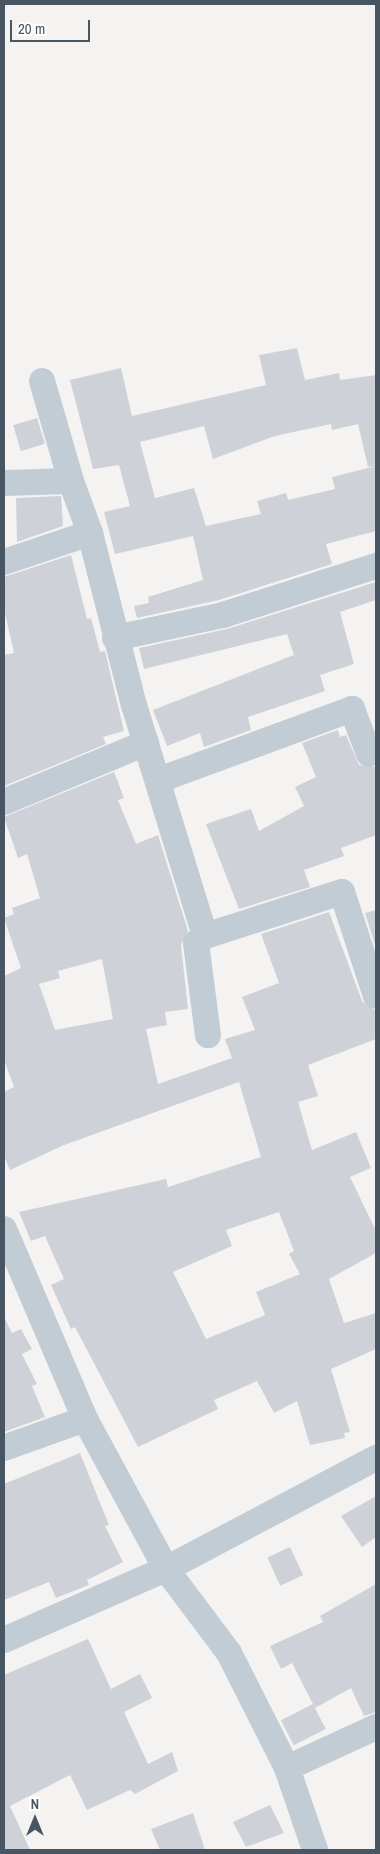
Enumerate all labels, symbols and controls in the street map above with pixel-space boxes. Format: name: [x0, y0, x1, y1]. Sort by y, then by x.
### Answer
scale bar: [12, 10, 92, 42]
text: 20 m: [18, 18, 45, 39]
north arrow: [10, 1794, 60, 1844]
text: N: [31, 1795, 39, 1813]

